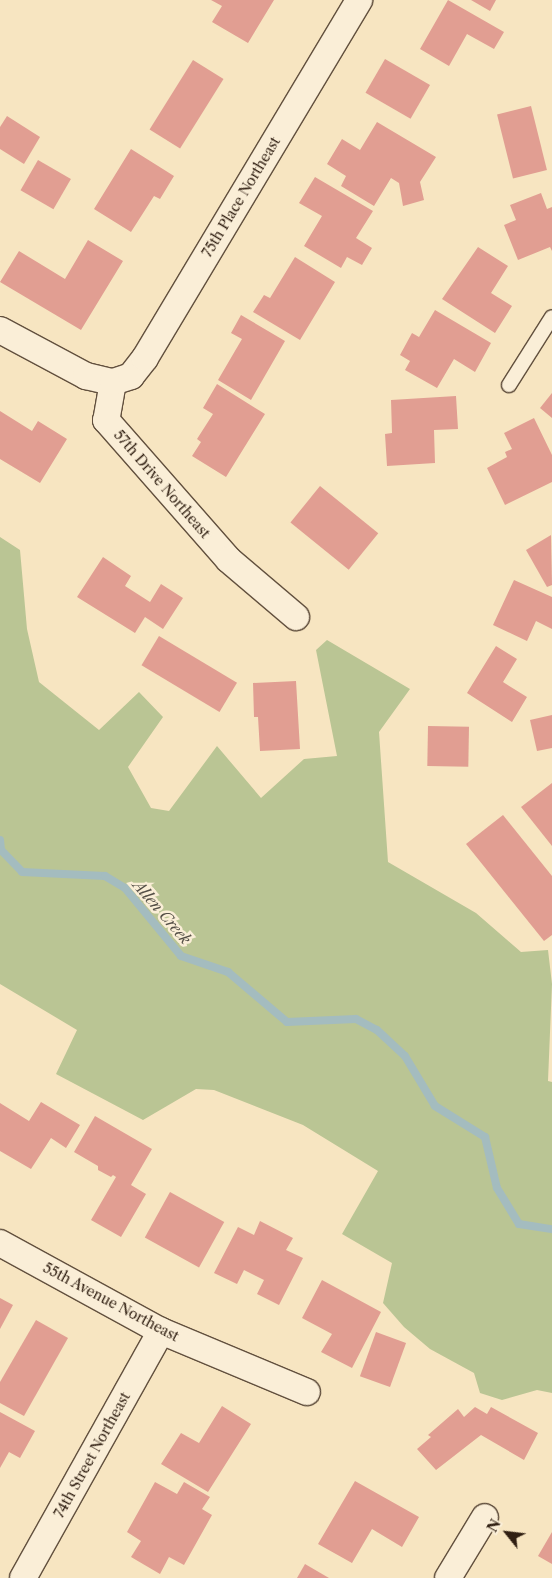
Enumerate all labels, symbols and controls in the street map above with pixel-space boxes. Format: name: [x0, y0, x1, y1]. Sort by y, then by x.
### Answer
street label: 75th Place Northeast: [198, 134, 284, 260]
street label: 57th Drive Northeast: [111, 427, 213, 541]
water label: Allen Creek: [129, 876, 195, 948]
street label: 55th Avenue Northeast: [40, 1259, 182, 1345]
street label: 74th Street Northeast: [50, 1389, 134, 1521]
north arrow: [482, 1508, 532, 1558]
text: N: [483, 1516, 505, 1535]

